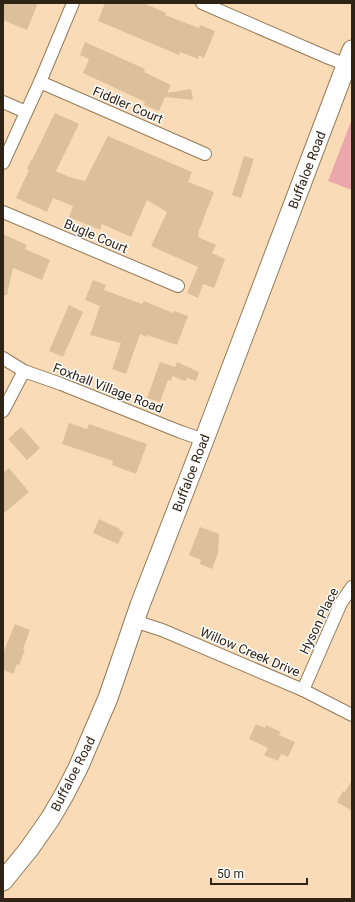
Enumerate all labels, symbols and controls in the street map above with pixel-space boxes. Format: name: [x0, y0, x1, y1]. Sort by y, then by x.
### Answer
street label: Fiddler Court: [91, 83, 165, 127]
street label: Buffaloe Road: [285, 129, 329, 211]
street label: Bugle Court: [62, 216, 130, 256]
street label: Foxhall Village Road: [51, 360, 165, 416]
street label: Buffaloe Road: [169, 432, 213, 514]
street label: Hyson Place: [296, 585, 342, 657]
street label: Willow Creek Drive: [198, 624, 302, 680]
street label: Buffaloe Road: [48, 734, 98, 814]
scale bar: [211, 860, 307, 886]
text: 50 m: [217, 867, 244, 881]

